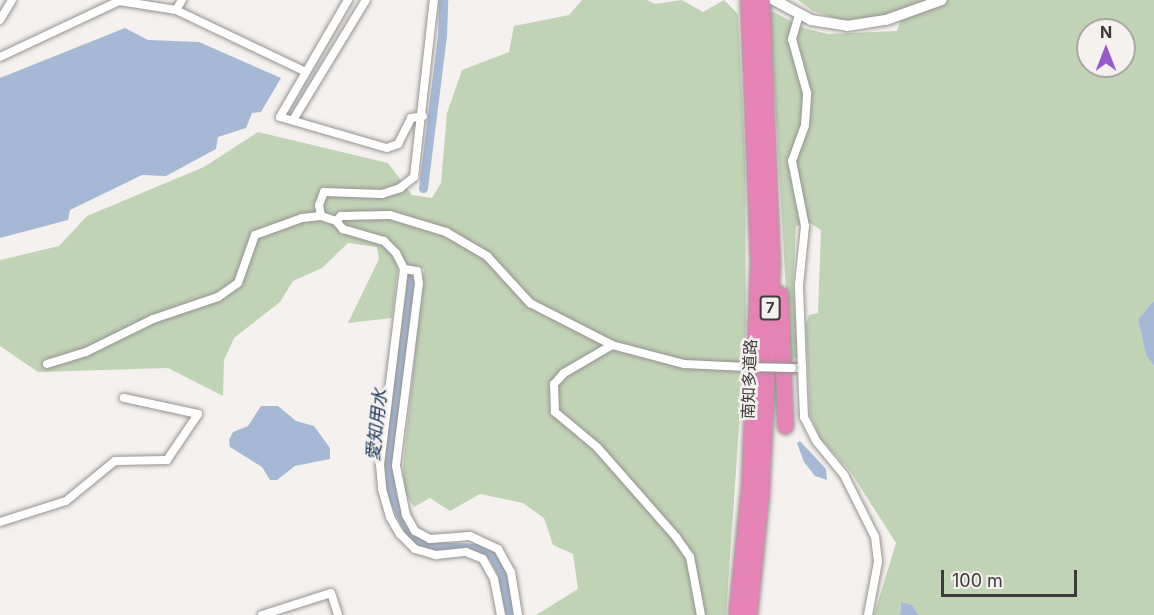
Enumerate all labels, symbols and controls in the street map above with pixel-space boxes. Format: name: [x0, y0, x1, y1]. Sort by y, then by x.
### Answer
north arrow: [1076, 18, 1136, 78]
text: N: [1100, 22, 1112, 42]
road number: 7: [760, 296, 780, 320]
street label: 南知多道路: [738, 339, 760, 419]
water label: 愛知用水: [362, 388, 392, 462]
scale bar: [944, 558, 1080, 596]
text: 100 m: [952, 570, 1003, 591]

